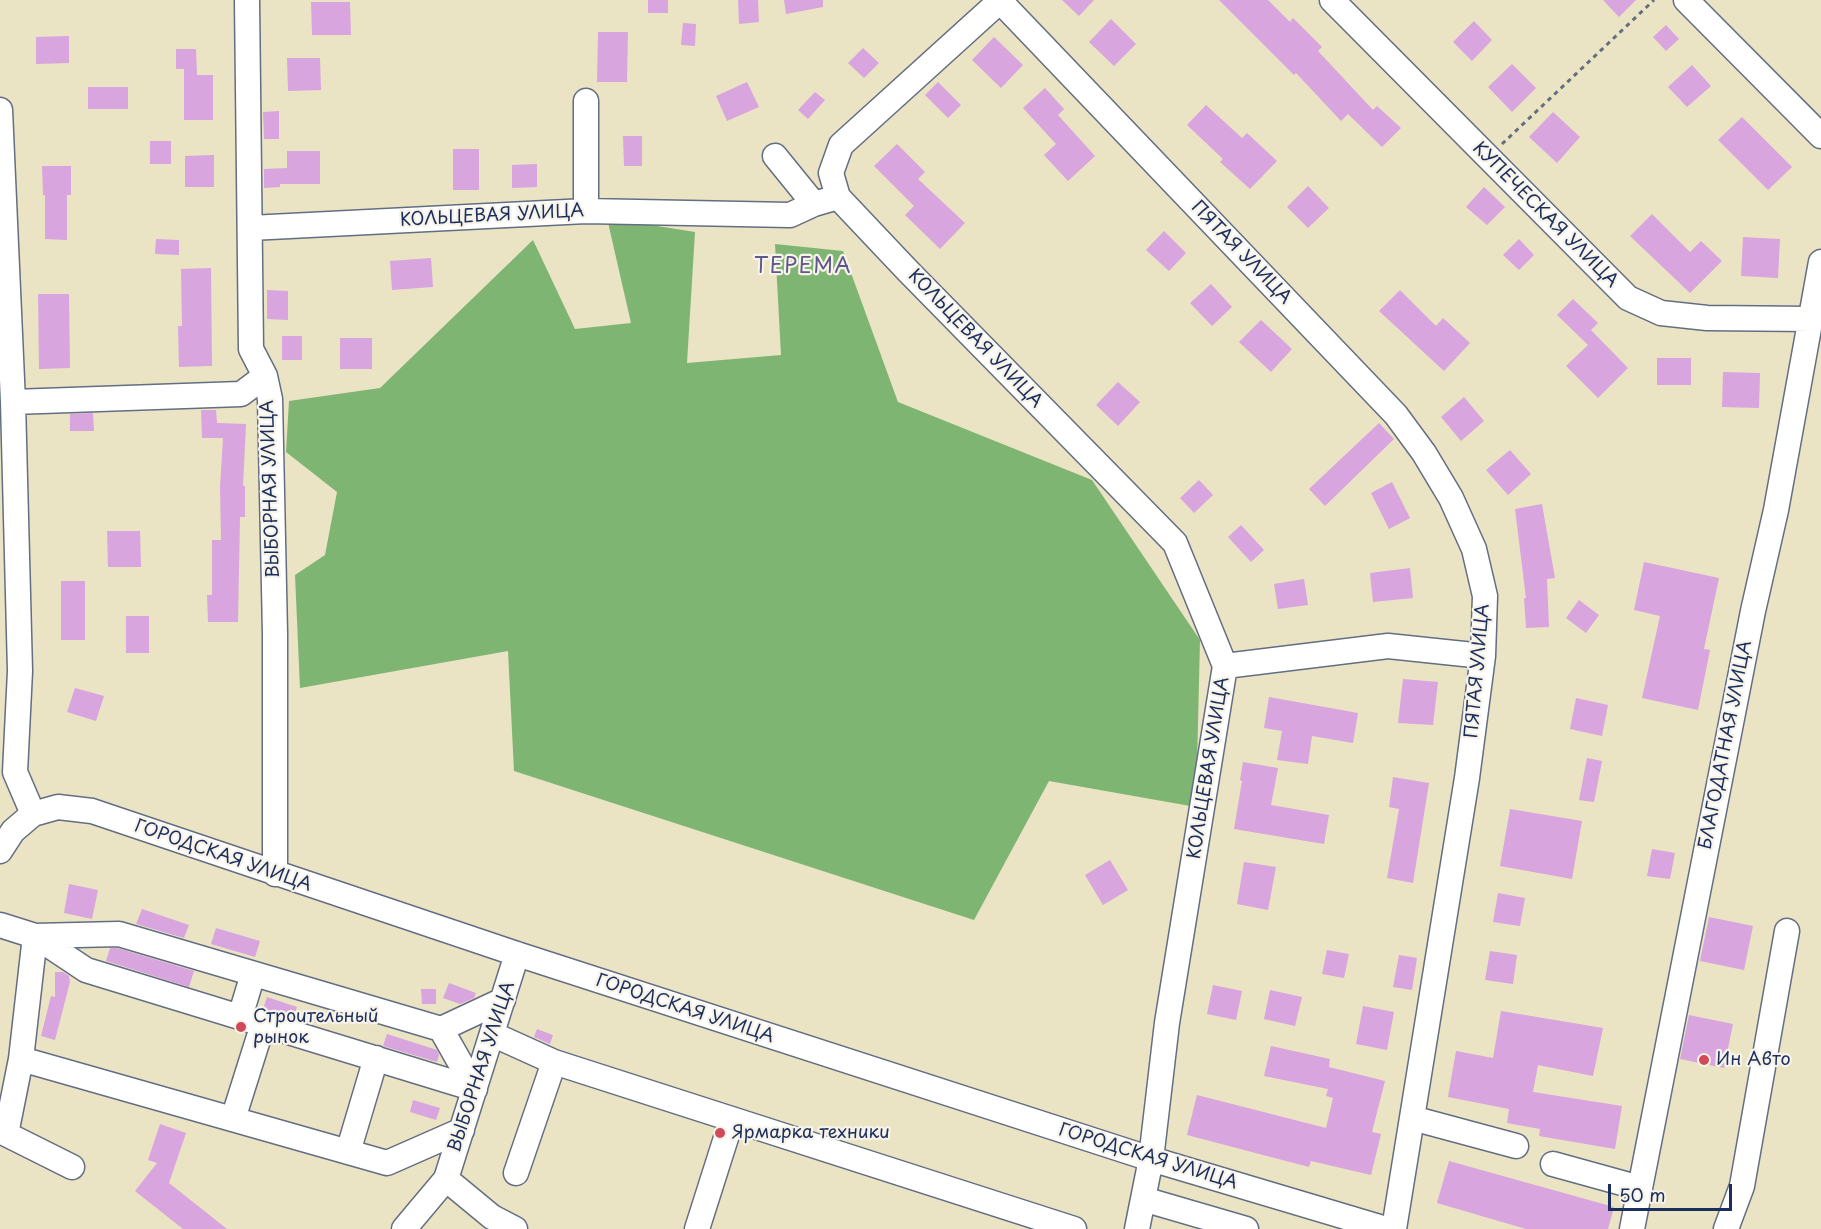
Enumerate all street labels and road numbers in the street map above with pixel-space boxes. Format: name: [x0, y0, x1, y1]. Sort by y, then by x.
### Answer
street label: КУПЕЧЕСКАЯ УЛИЦА: [1468, 138, 1622, 292]
street label: ПЯТАЯ УЛИЦА: [1186, 197, 1296, 309]
street label: КОЛЬЦЕВАЯ УЛИЦА: [400, 200, 584, 232]
street label: КОЛЬЦЕВАЯ УЛИЦА: [903, 265, 1047, 413]
street label: ВЫБОРНАЯ УЛИЦА: [257, 399, 285, 579]
street label: ПЯТАЯ УЛИЦА: [1461, 603, 1495, 739]
street label: БЛАГОДАТНАЯ УЛИЦА: [1695, 639, 1757, 851]
street label: КОЛЬЦЕВАЯ УЛИЦА: [1184, 675, 1234, 861]
street label: ГОРОДСКАЯ УЛИЦА: [132, 816, 314, 896]
street label: ГОРОДСКАЯ УЛИЦА: [593, 970, 777, 1048]
street label: ВЫБОРНАЯ УЛИЦА: [444, 979, 520, 1155]
street label: ГОРОДСКАЯ УЛИЦА: [1056, 1120, 1240, 1194]

